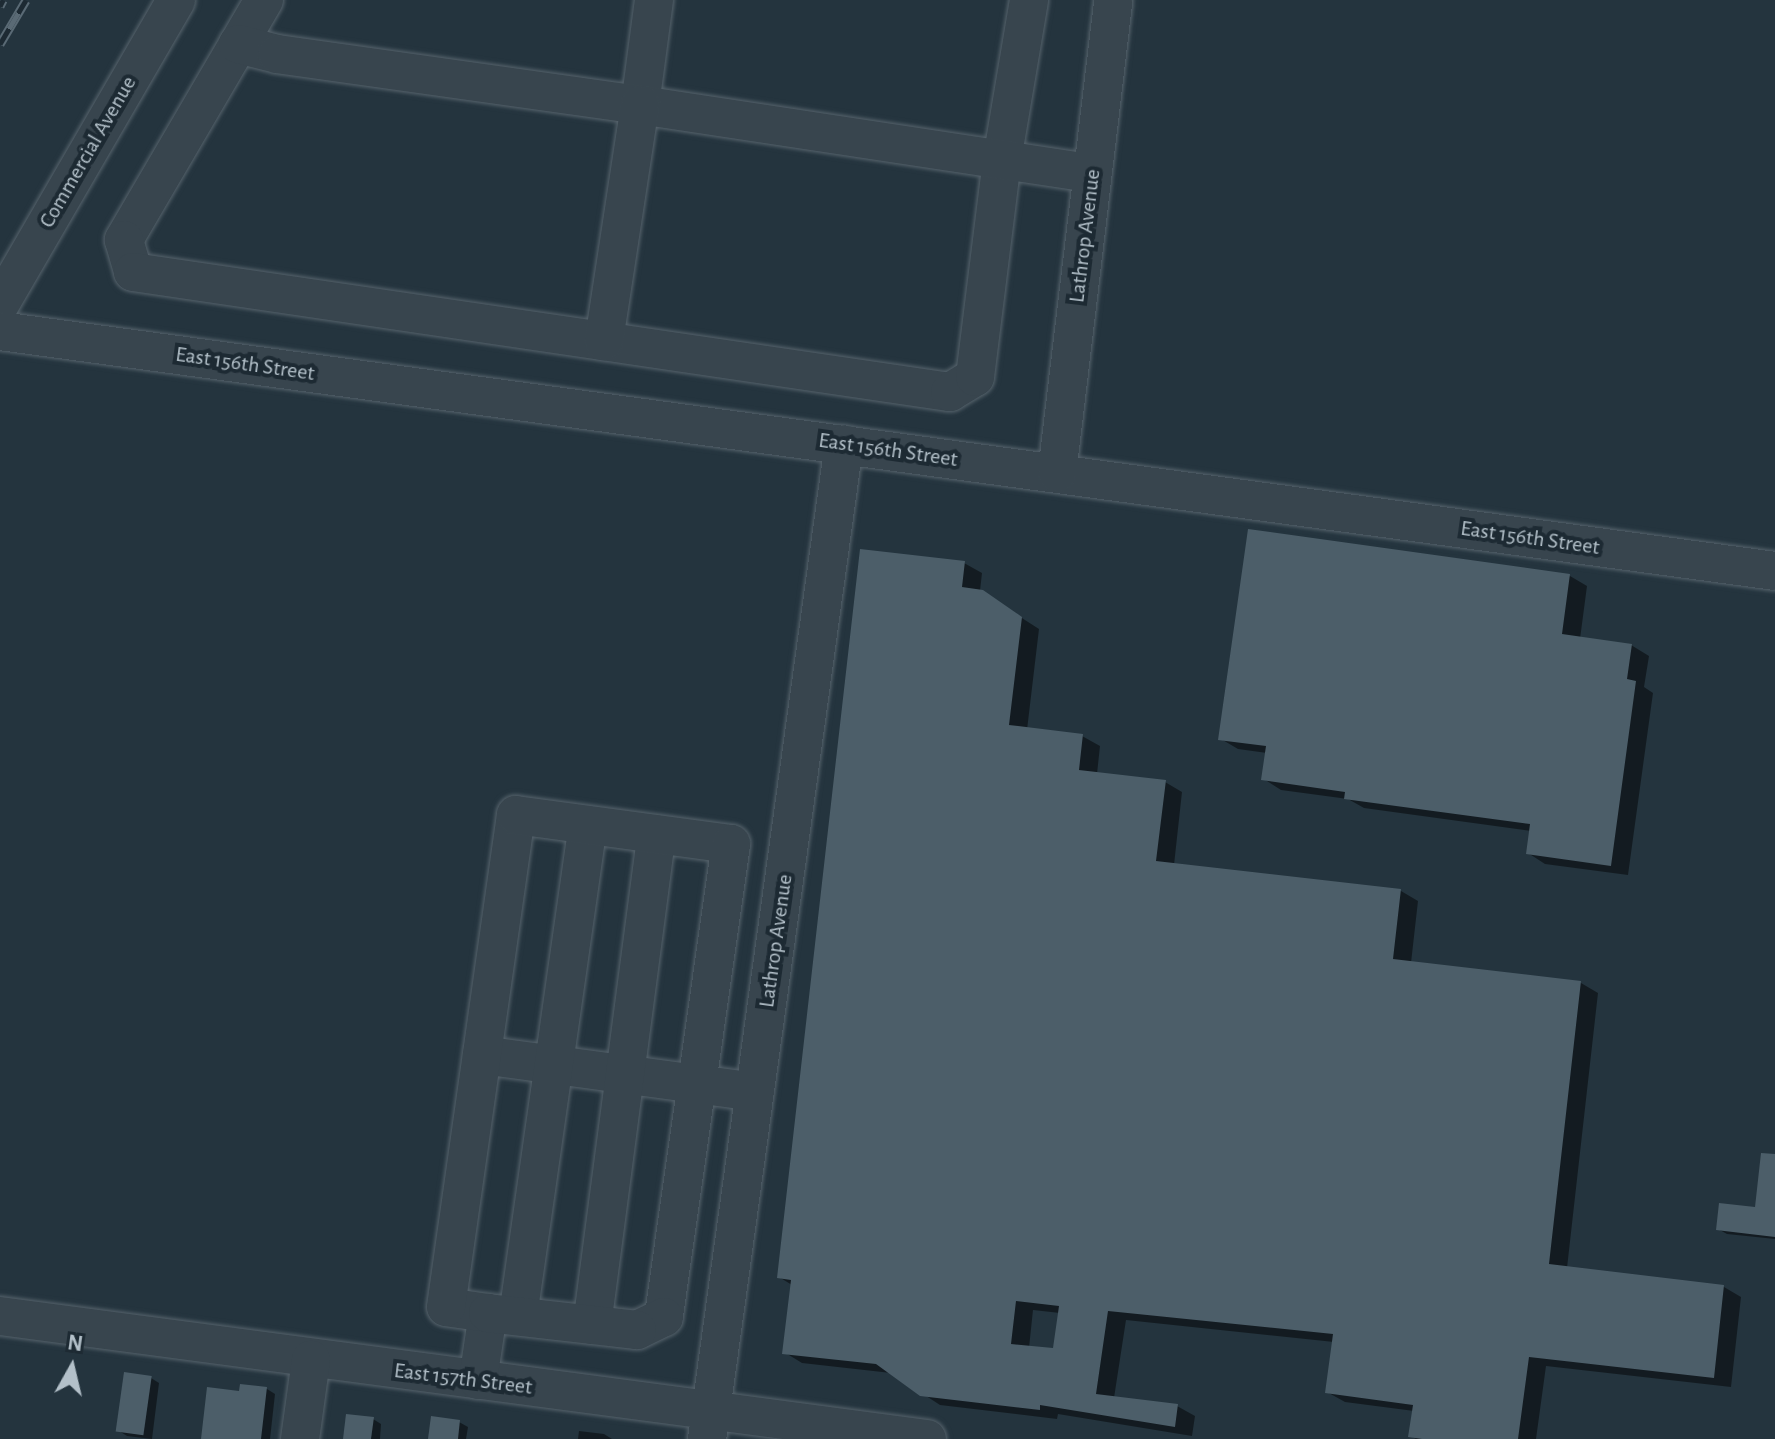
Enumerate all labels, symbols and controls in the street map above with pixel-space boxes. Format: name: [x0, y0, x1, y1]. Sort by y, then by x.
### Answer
street label: Commercial Avenue: [34, 71, 142, 233]
street label: Lathrop Avenue: [1064, 168, 1106, 304]
street label: East 156th Street: [174, 341, 316, 387]
street label: East 156th Street: [817, 427, 959, 473]
street label: East 156th Street: [1459, 515, 1601, 561]
street label: Lathrop Avenue: [754, 873, 798, 1009]
north arrow: [32, 1327, 112, 1407]
text: N: [66, 1331, 84, 1355]
street label: East 157th Street: [392, 1357, 534, 1401]

